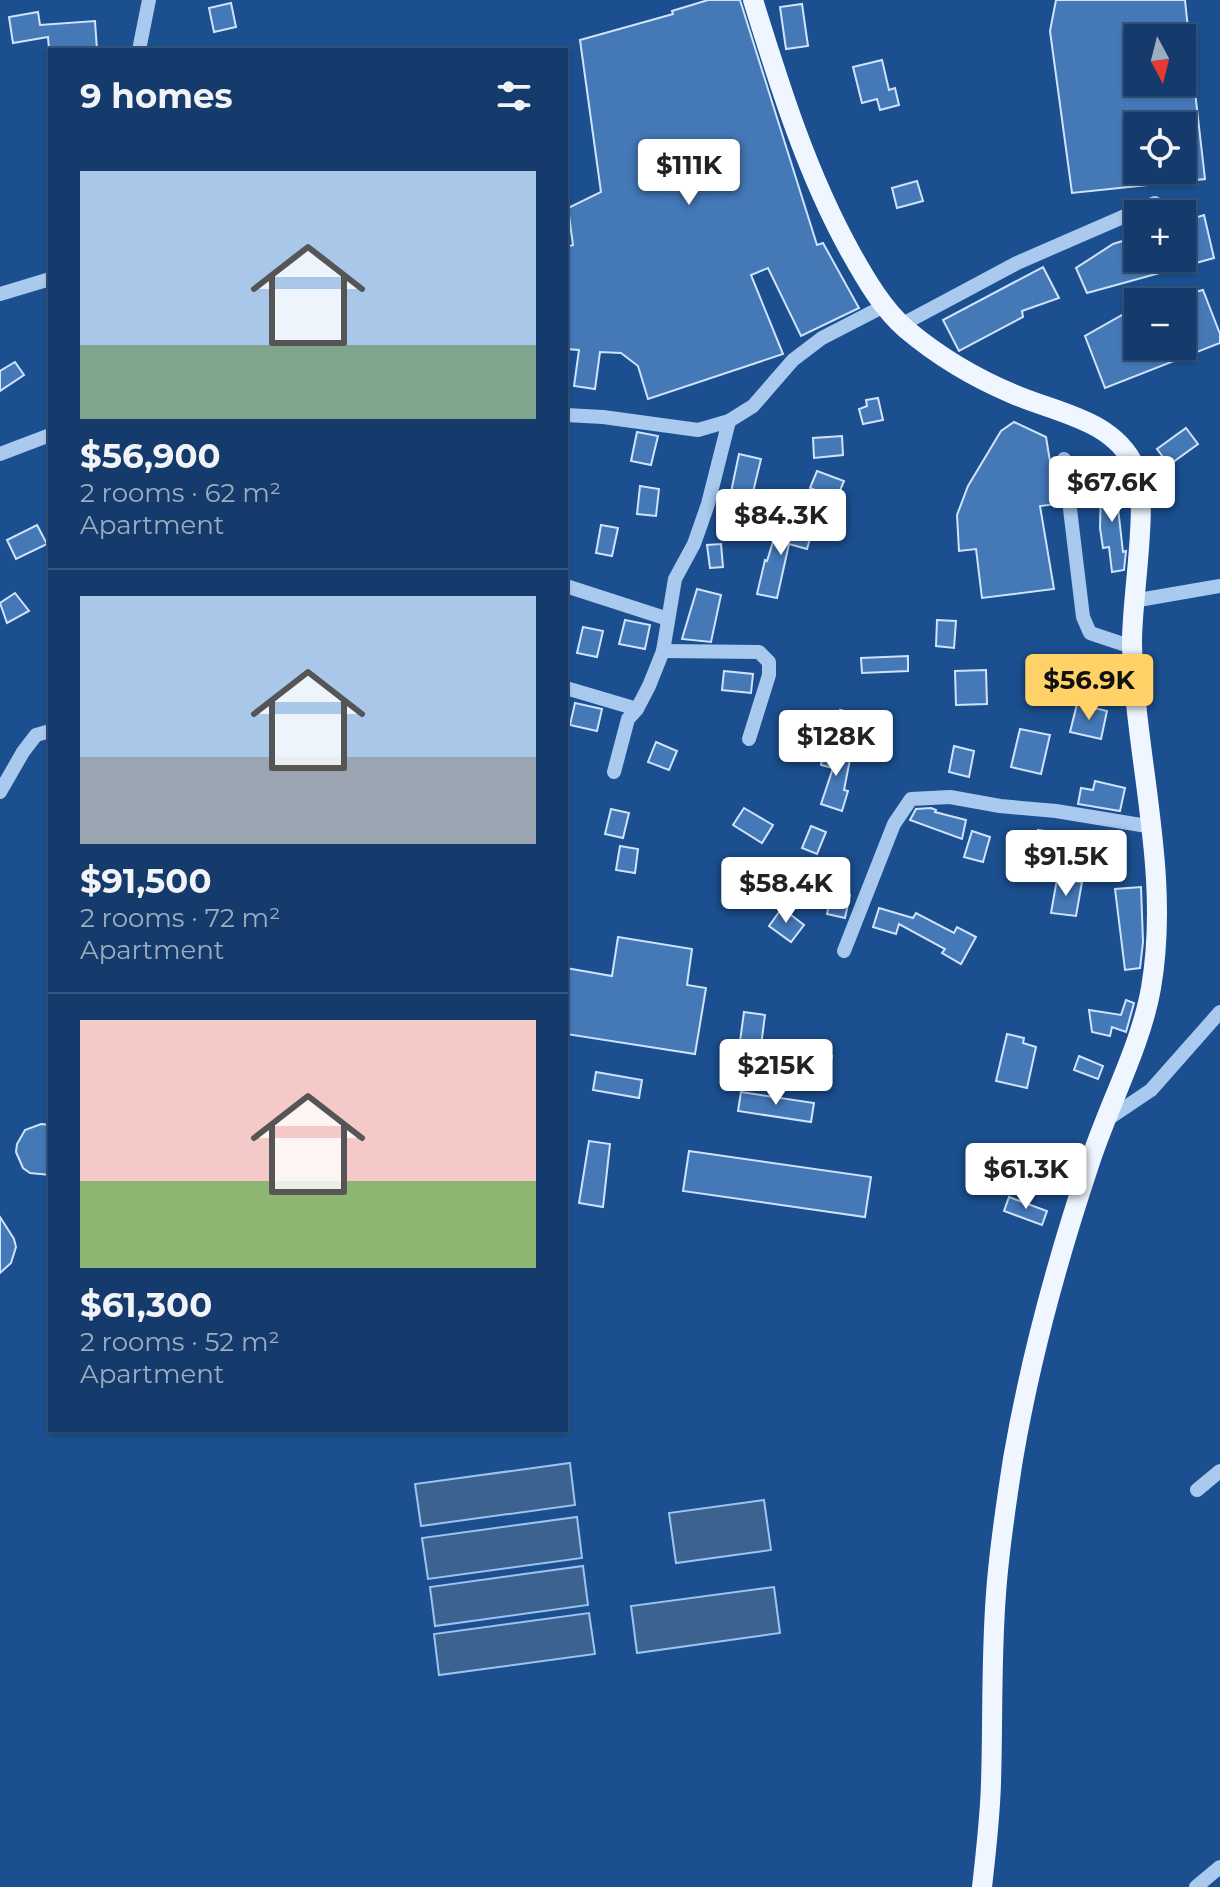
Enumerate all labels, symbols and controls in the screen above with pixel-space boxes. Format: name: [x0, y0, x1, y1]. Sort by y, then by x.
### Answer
north arrow: [1124, 24, 1196, 96]
map controls: [1124, 24, 1196, 360]
icon: filters: [492, 74, 536, 118]
text: 9 homes: [80, 75, 233, 117]
button: locate: [1124, 112, 1196, 184]
pin: $111K: [633, 139, 745, 207]
text: $111K: [656, 149, 722, 181]
button: +: [1124, 200, 1196, 272]
icon: home: [236, 223, 380, 367]
button: −: [1124, 288, 1196, 360]
text: $56,900: [80, 435, 221, 477]
pin: $67.6K: [1047, 456, 1177, 524]
text: $67.6K: [1067, 466, 1157, 498]
text: 2 rooms · 62 m²: [80, 477, 281, 509]
pin: $84.3K: [716, 489, 846, 557]
text: $84.3K: [734, 499, 828, 531]
text: Apartment: [80, 509, 224, 541]
icon: home: [236, 648, 380, 792]
pin: $56.9K: [1024, 654, 1154, 722]
text: $56.9K: [1043, 664, 1135, 696]
pin: $128K: [780, 710, 892, 778]
text: $128K: [797, 720, 875, 752]
pin: $91.5K: [1001, 830, 1131, 898]
text: $91.5K: [1024, 840, 1108, 872]
pin: $58.4K: [721, 857, 851, 925]
text: $91,500: [80, 860, 212, 902]
text: $58.4K: [739, 867, 833, 899]
text: 2 rooms · 72 m²: [80, 902, 280, 934]
text: Apartment: [80, 934, 224, 966]
pin: $215K: [720, 1039, 832, 1107]
text: $215K: [738, 1049, 814, 1081]
icon: home: [236, 1072, 380, 1216]
pin: $61.3K: [961, 1143, 1091, 1211]
text: $61.3K: [983, 1153, 1069, 1185]
text: $61,300: [80, 1284, 212, 1326]
text: 2 rooms · 52 m²: [80, 1326, 280, 1358]
text: Apartment: [80, 1358, 224, 1390]

